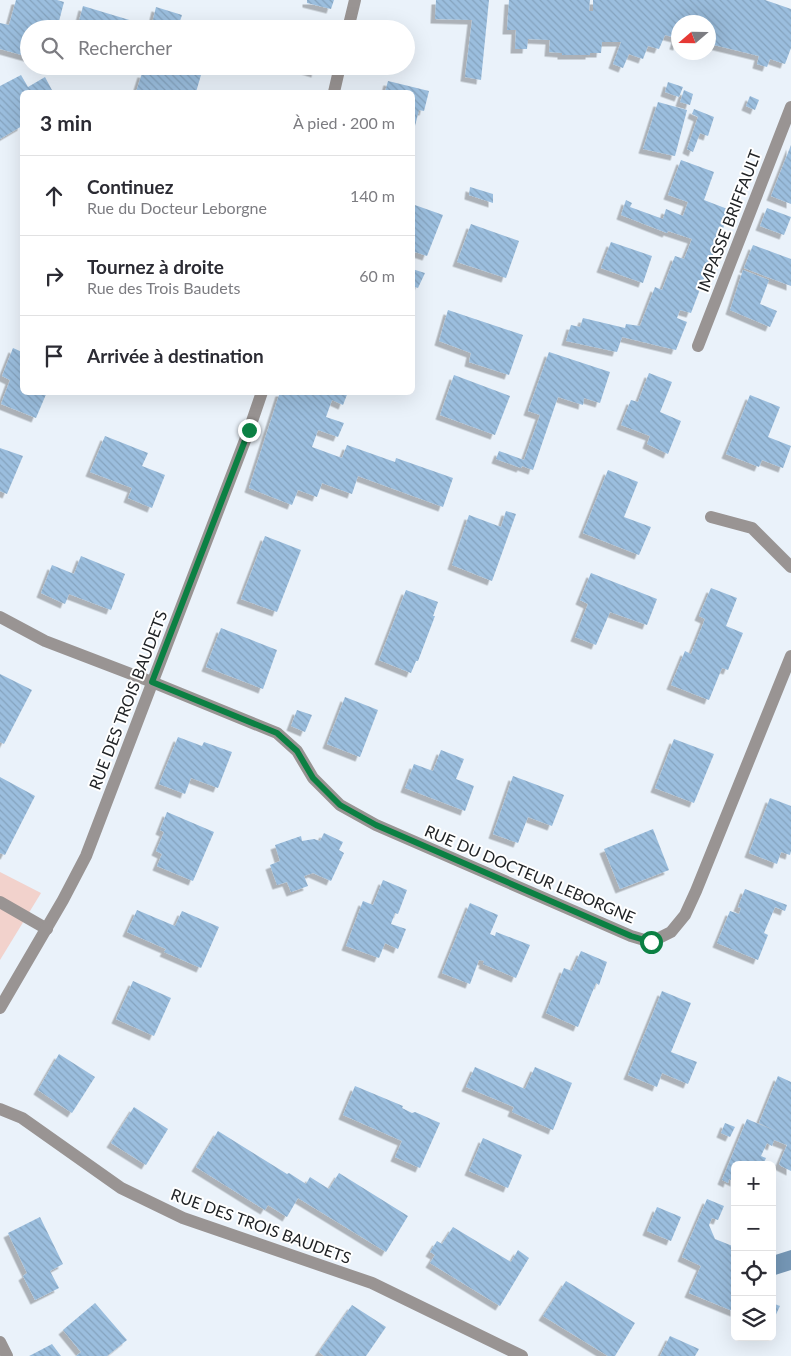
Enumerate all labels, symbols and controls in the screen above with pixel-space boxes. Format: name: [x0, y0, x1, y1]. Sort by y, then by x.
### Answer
north arrow: [671, 15, 716, 60]
search box: [20, 20, 415, 75]
icon: search: [38, 34, 66, 62]
text: Rechercher: [78, 36, 172, 59]
text: 3 min: [40, 110, 92, 135]
text: À pied · 200 m: [293, 113, 395, 132]
street label: IMPASSE BRIFFAULT: [693, 147, 765, 294]
text: Continuez: [87, 175, 173, 198]
icon: ahead: [40, 182, 68, 210]
text: 140 m: [350, 186, 395, 205]
text: Rue du Docteur Leborgne: [87, 198, 267, 217]
text: Tournez à droite: [87, 255, 224, 278]
icon: right: [40, 262, 68, 290]
text: 60 m: [359, 266, 395, 285]
text: Rue des Trois Baudets: [87, 278, 240, 297]
icon: arrive: [40, 342, 68, 370]
text: Arrivée à destination: [87, 344, 264, 367]
route end: [238, 419, 261, 442]
street label: RUE DES TROIS BAUDETS: [85, 608, 170, 792]
street label: RUE DU DOCTEUR LEBORGNE: [422, 820, 638, 927]
route start: [640, 931, 663, 954]
map controls: [731, 1161, 776, 1341]
button: +: [731, 1161, 776, 1206]
street label: RUE DES TROIS BAUDETS: [169, 1184, 354, 1267]
button: −: [731, 1206, 776, 1251]
button: locate: [731, 1251, 776, 1296]
button: layers: [731, 1296, 776, 1341]

